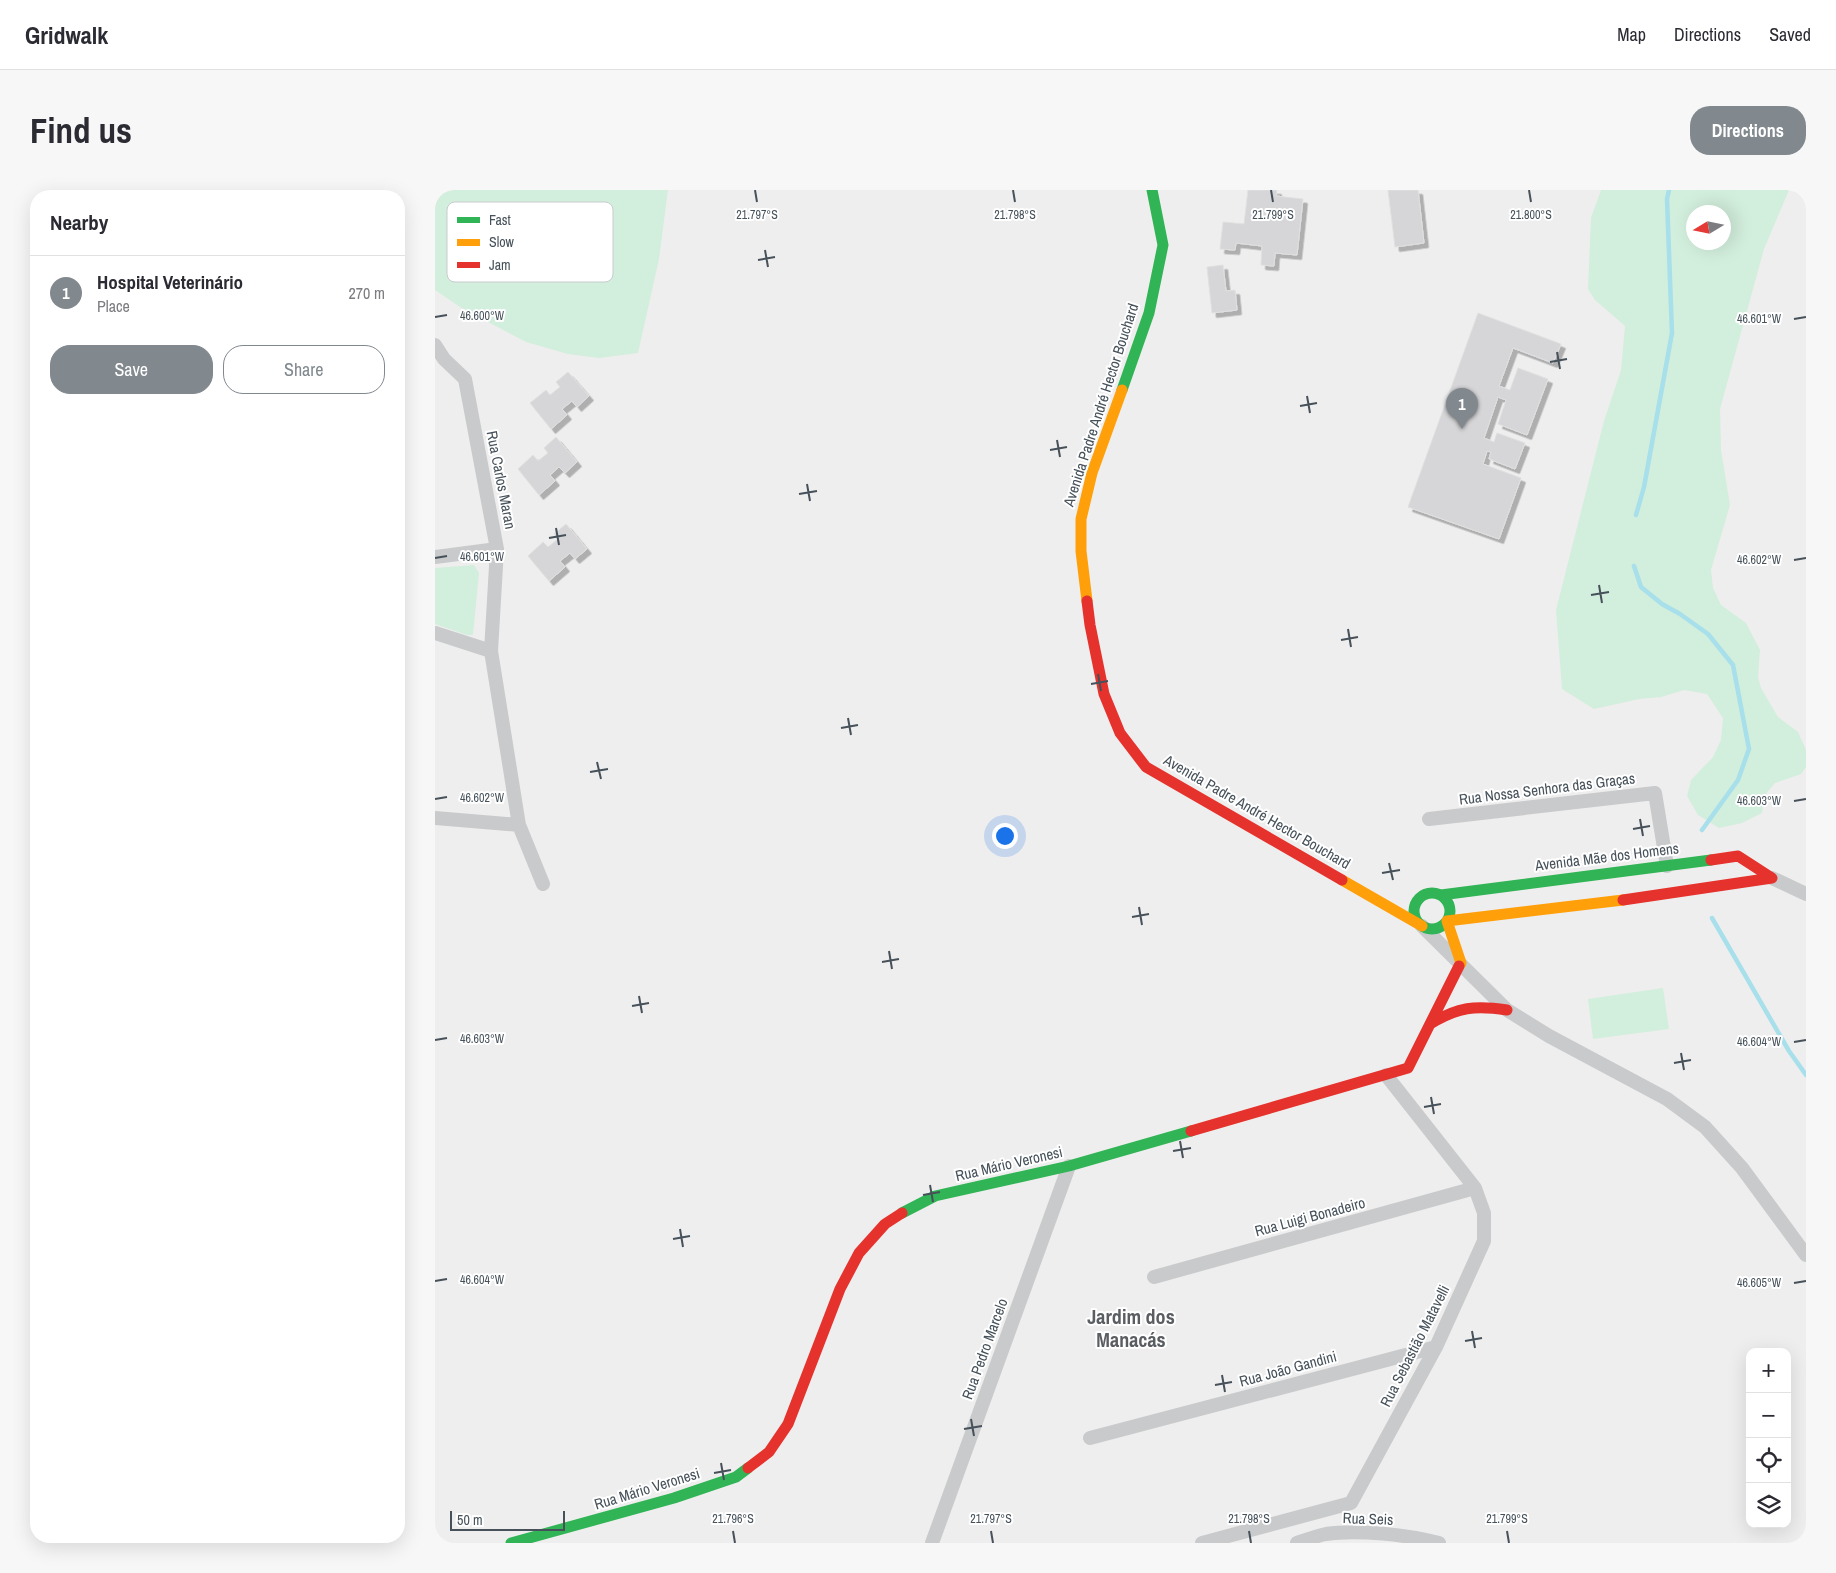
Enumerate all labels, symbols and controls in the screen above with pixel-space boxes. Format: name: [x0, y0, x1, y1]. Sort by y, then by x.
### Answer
text: Gridwalk: [25, 19, 108, 51]
text: Map: [1617, 22, 1646, 47]
text: Directions: [1674, 22, 1741, 47]
text: Saved: [1769, 22, 1811, 47]
button: Directions: [1690, 106, 1806, 155]
text: Find us: [30, 107, 132, 154]
legend: [447, 202, 613, 282]
north arrow: [1686, 205, 1731, 250]
text: 21.797°S: [736, 207, 778, 223]
text: 21.798°S: [994, 207, 1036, 223]
text: 21.799°S: [1252, 207, 1294, 223]
text: 21.800°S: [1510, 207, 1552, 223]
text: Nearby: [50, 208, 108, 237]
text: Fast: [489, 211, 511, 229]
text: Slow: [489, 233, 515, 251]
text: Jam: [489, 256, 511, 274]
text: Hospital Veterinário: [97, 269, 243, 295]
text: 1: [62, 282, 70, 304]
text: 270 m: [349, 282, 385, 304]
text: Place: [97, 295, 130, 317]
street label: Avenida Padre André Hector Bouchard: [1057, 301, 1143, 510]
text: 46.600°W: [460, 308, 505, 324]
text: 46.601°W: [1737, 311, 1782, 327]
button: Save: [50, 345, 213, 394]
button: Share: [223, 345, 385, 394]
pin: 1: [1446, 388, 1478, 429]
street label: Rua Carlos Maran: [482, 429, 521, 531]
text: 46.601°W: [460, 549, 505, 565]
text: 46.602°W: [1737, 552, 1782, 568]
street label: Avenida Padre André Hector Bouchard: [1159, 749, 1354, 874]
street label: Rua Nossa Senhora das Graças: [1458, 767, 1636, 810]
text: 46.602°W: [460, 790, 505, 806]
text: 46.603°W: [1737, 793, 1782, 809]
your location: [992, 823, 1018, 849]
street label: Avenida Mãe dos Homens: [1533, 837, 1680, 876]
text: 46.603°W: [460, 1031, 505, 1047]
text: 46.604°W: [1737, 1034, 1782, 1050]
street label: Rua Mário Veronesi: [953, 1141, 1065, 1186]
street label: Rua Luigi Bonadeiro: [1252, 1192, 1368, 1241]
text: 46.604°W: [460, 1272, 505, 1288]
text: 46.605°W: [1737, 1275, 1782, 1291]
street label: Rua Sebastião Matavelli: [1375, 1281, 1454, 1410]
street label: Rua Pedro Marcelo: [957, 1295, 1013, 1402]
district label: Jardim dos Manacás: [1087, 1303, 1175, 1353]
street label: Rua João Gandini: [1237, 1345, 1339, 1392]
map controls: [1746, 1348, 1791, 1528]
button: +: [1746, 1348, 1791, 1393]
button: −: [1746, 1393, 1791, 1438]
button: locate: [1746, 1438, 1791, 1483]
street label: Rua Mário Veronesi: [591, 1462, 702, 1515]
button: layers: [1746, 1483, 1791, 1528]
street label: Rua Seis: [1342, 1507, 1394, 1530]
scale bar: [450, 1508, 565, 1531]
text: 50 m: [457, 1511, 483, 1529]
text: 21.796°S: [712, 1511, 754, 1527]
text: 21.797°S: [970, 1511, 1012, 1527]
text: 21.798°S: [1228, 1511, 1270, 1527]
text: 21.799°S: [1486, 1511, 1528, 1527]

